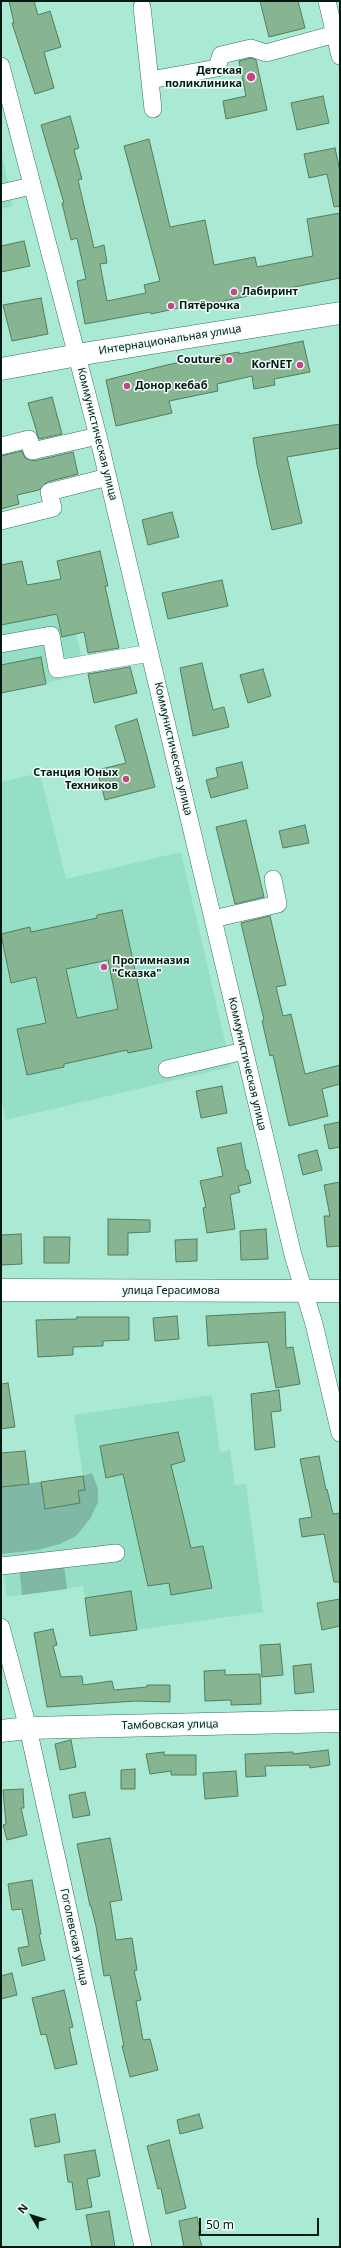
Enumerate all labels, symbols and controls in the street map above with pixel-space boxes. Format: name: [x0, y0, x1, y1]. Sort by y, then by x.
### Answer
place label: Детская поликлиника: [165, 64, 242, 90]
marker: Детская поликлиника: [245, 71, 257, 83]
place label: Лабиринт: [242, 285, 298, 299]
marker: Лабиринт: [229, 287, 239, 297]
place label: Пятёрочка: [179, 299, 240, 313]
marker: Пятёрочка: [166, 301, 176, 311]
street label: Интернациональная улица: [98, 322, 242, 358]
place label: Couture: [177, 353, 221, 367]
marker: Couture: [224, 355, 234, 365]
place label: KorNET: [251, 358, 292, 372]
marker: KorNET: [295, 360, 305, 370]
street label: Коммунистическая улица: [74, 366, 120, 502]
place label: Донор кебаб: [135, 379, 208, 393]
marker: Донор кебаб: [122, 381, 132, 391]
street label: Коммунистическая улица: [151, 681, 195, 817]
place label: Станция Юных Техников: [33, 766, 118, 792]
marker: Станция Юных Техников: [121, 774, 131, 784]
place label: Прогимназия "Сказка": [112, 954, 190, 980]
marker: Прогимназия "Сказка": [99, 962, 109, 972]
street label: Коммунистическая улица: [225, 996, 269, 1132]
street label: улица Герасимова: [122, 1284, 220, 1298]
street label: Тамбовская улица: [121, 1718, 219, 1732]
street label: Гоголевская улица: [57, 1887, 91, 1987]
north arrow: [12, 2196, 52, 2236]
text: N: [14, 2200, 31, 2216]
scale bar: [201, 2210, 321, 2236]
text: 50 m: [206, 2216, 234, 2233]

